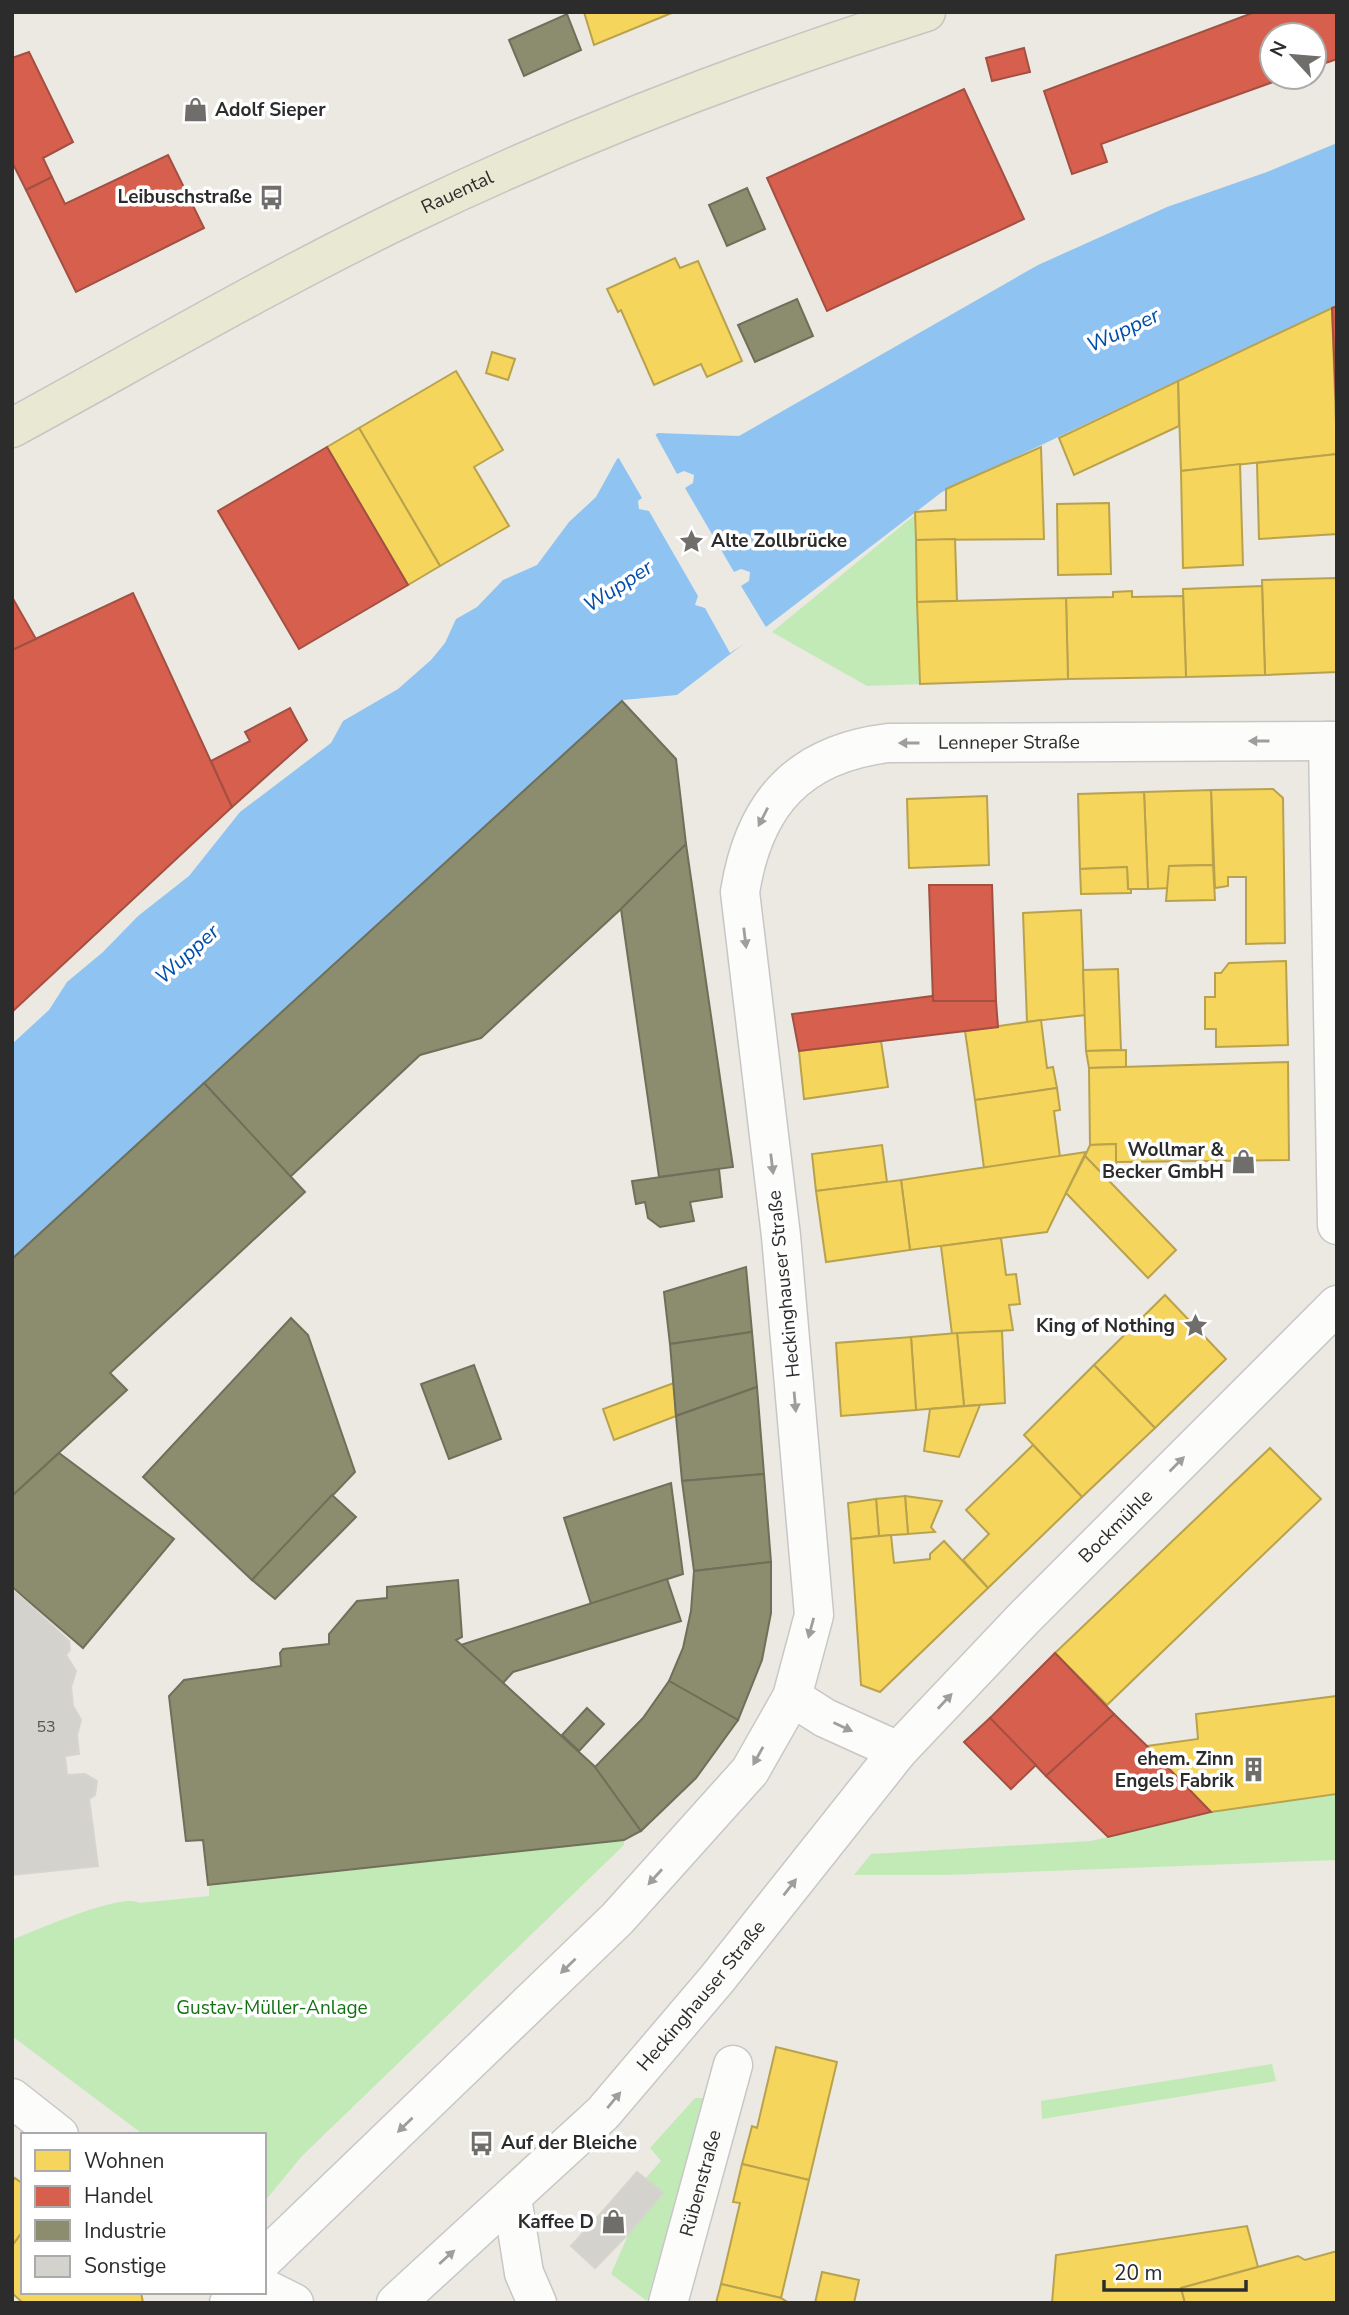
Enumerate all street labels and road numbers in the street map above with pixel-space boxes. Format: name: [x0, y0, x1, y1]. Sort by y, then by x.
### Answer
street label: Rauental: [417, 164, 498, 220]
street label: Lenneper Straße: [938, 729, 1080, 756]
street label: Heckinghauser Straße: [761, 1189, 807, 1379]
street label: Bockmühle: [1073, 1483, 1159, 1569]
street label: Heckinghauser Straße: [631, 1915, 772, 2077]
street label: Rübenstraße: [674, 2127, 728, 2240]

